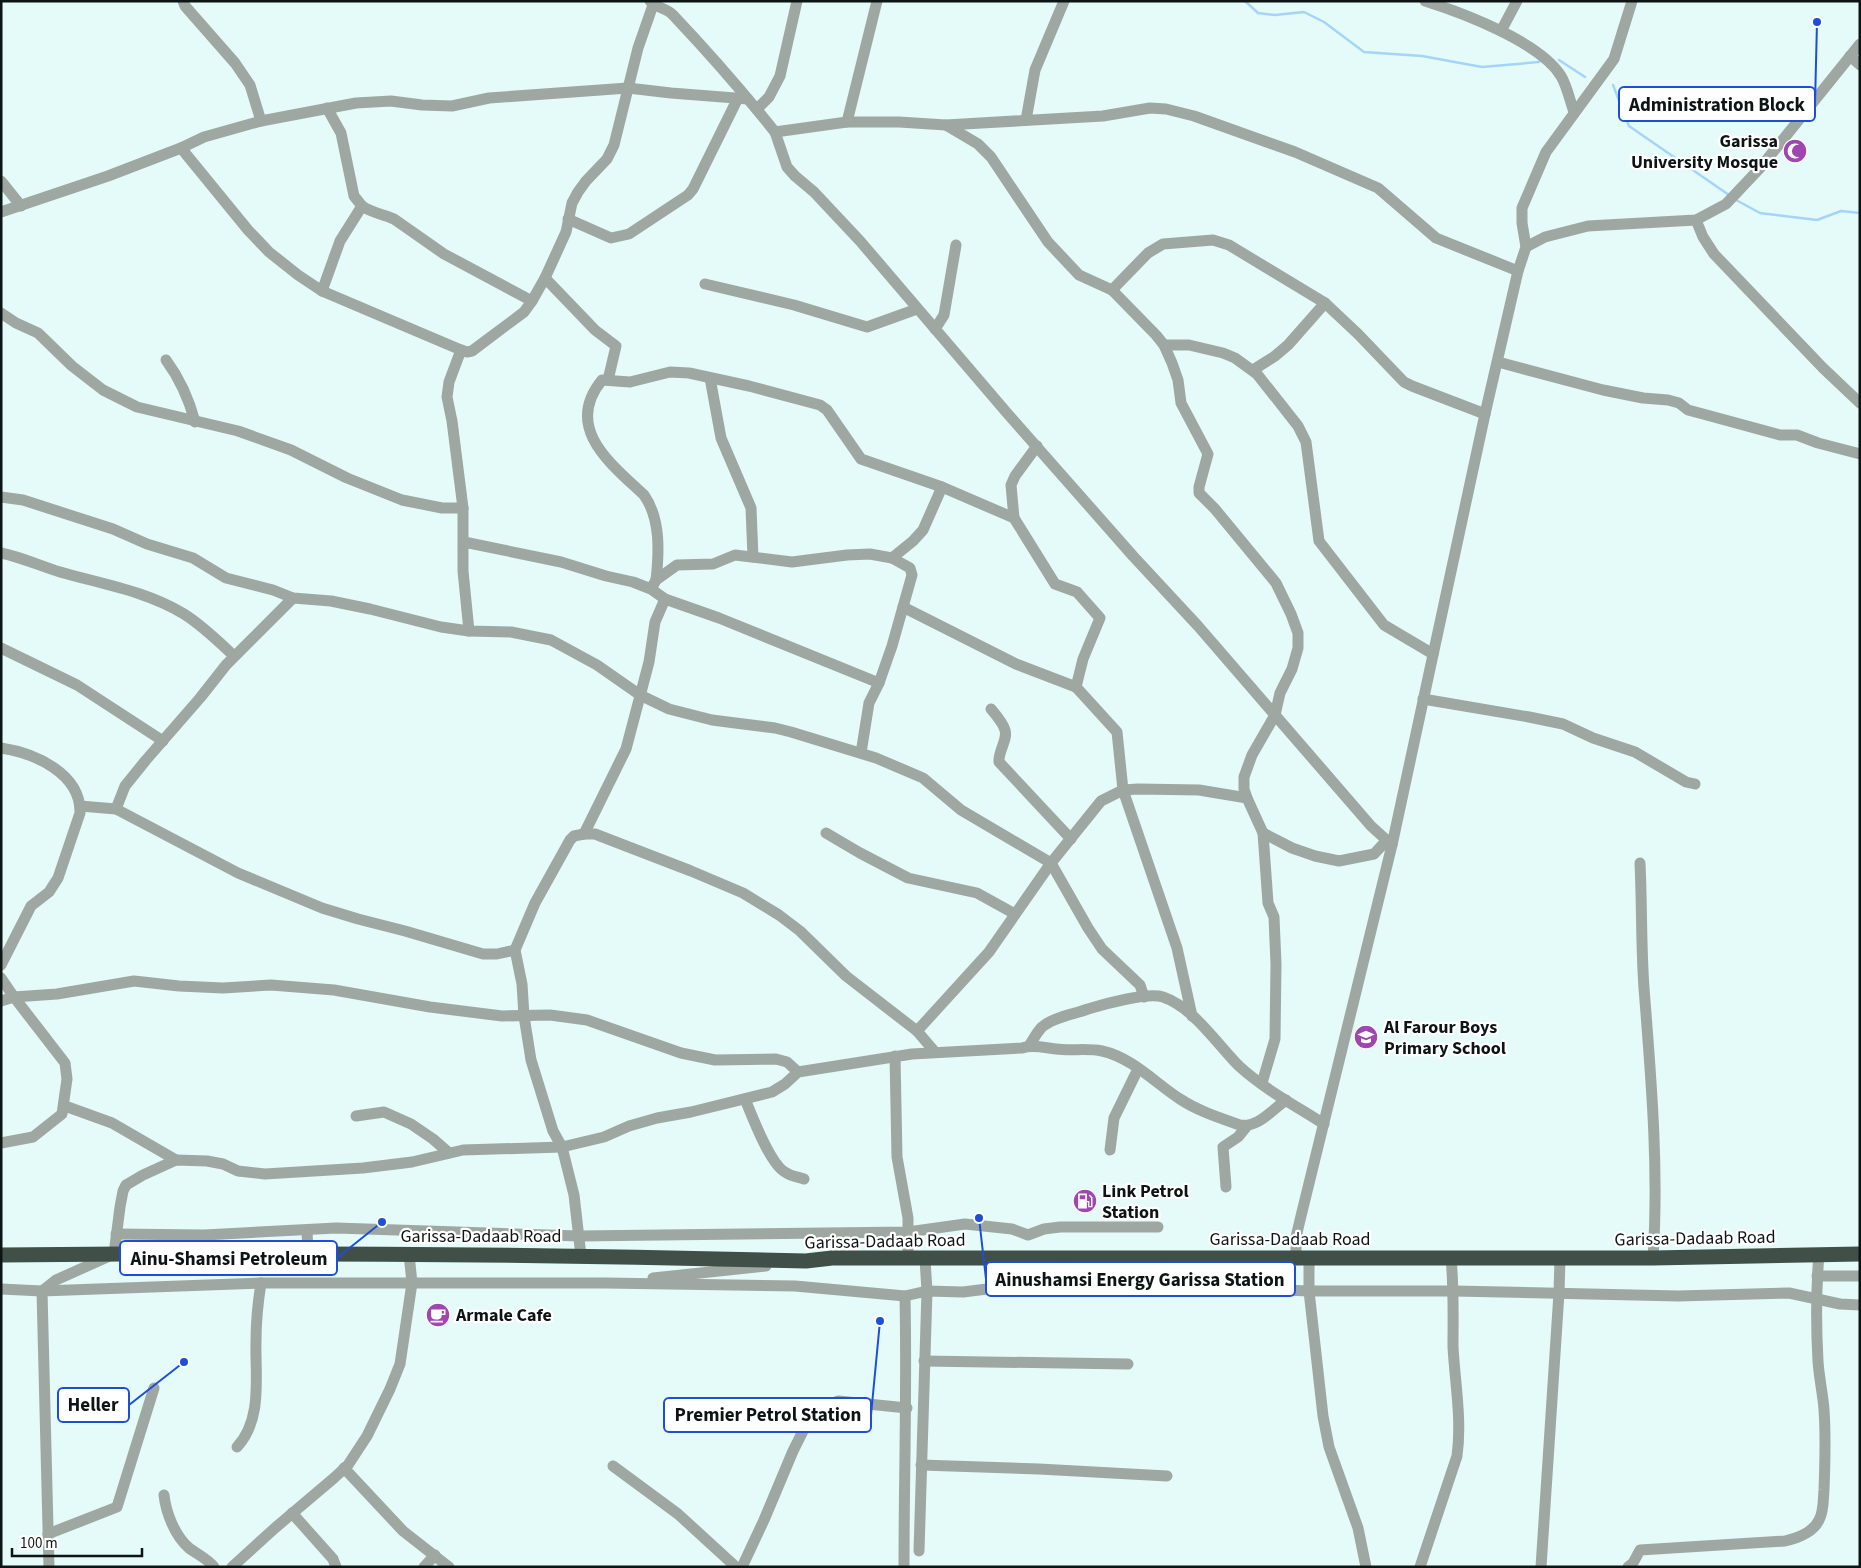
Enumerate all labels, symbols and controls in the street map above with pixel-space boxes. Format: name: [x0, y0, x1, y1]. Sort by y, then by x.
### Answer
callout: Administration Block: [1619, 87, 1815, 121]
text: Administration Block: [1628, 92, 1806, 119]
place label: Garissa University Mosque: [1631, 129, 1778, 175]
mosque icon: Garissa University Mosque: [1782, 138, 1808, 164]
place label: Al Farour Boys Primary School: [1383, 1015, 1506, 1061]
school or university icon: Al Farour Boys Primary School: [1353, 1024, 1379, 1050]
place label: Link Petrol Station: [1102, 1179, 1189, 1225]
fuel station icon: Link Petrol Station: [1072, 1188, 1098, 1214]
street label: Garissa-Dadaab Road: [400, 1224, 562, 1249]
street label: Garissa-Dadaab Road: [1614, 1225, 1776, 1252]
street label: Garissa-Dadaab Road: [1209, 1227, 1371, 1252]
street label: Garissa-Dadaab Road: [804, 1228, 966, 1255]
callout: Ainu-Shamsi Petroleum: [120, 1241, 337, 1275]
text: Ainu-Shamsi Petroleum: [130, 1246, 327, 1273]
callout: Ainushamsi Energy Garissa Station: [986, 1262, 1295, 1296]
text: Ainushamsi Energy Garissa Station: [994, 1267, 1285, 1294]
cafe icon: Armale Cafe: [425, 1302, 451, 1328]
place label: Armale Cafe: [455, 1303, 552, 1328]
callout: Heller: [58, 1388, 129, 1422]
text: Heller: [68, 1392, 119, 1419]
callout: Premier Petrol Station: [664, 1398, 871, 1432]
text: Premier Petrol Station: [675, 1402, 861, 1429]
scale bar: [12, 1526, 142, 1558]
text: 100 m: [20, 1533, 58, 1554]

